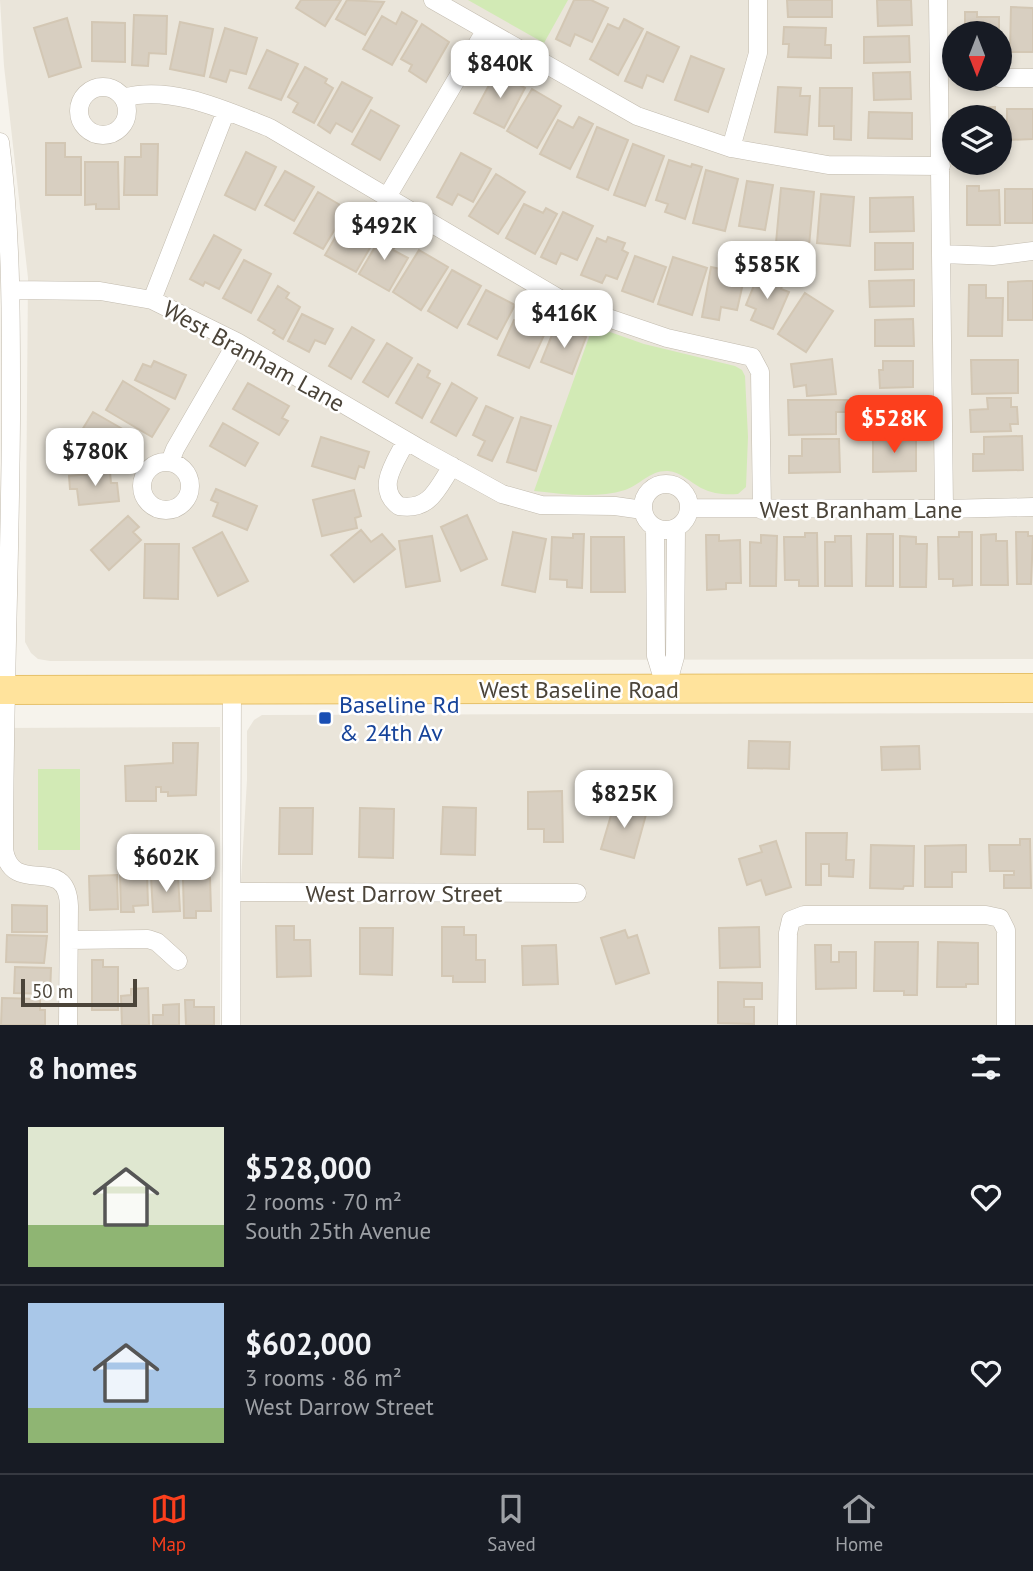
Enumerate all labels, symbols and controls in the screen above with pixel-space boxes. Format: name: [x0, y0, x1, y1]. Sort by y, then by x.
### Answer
north arrow: [942, 21, 1012, 91]
map controls: [942, 21, 1012, 175]
pin: $840K: [451, 41, 549, 100]
text: $840K: [467, 48, 533, 77]
button: layers: [942, 105, 1012, 175]
pin: $492K: [335, 202, 433, 262]
text: $492K: [351, 210, 417, 239]
pin: $585K: [718, 242, 816, 301]
text: $585K: [734, 249, 800, 278]
pin: $416K: [515, 290, 613, 350]
street label: West Branham Lane: [158, 293, 350, 419]
text: $416K: [531, 298, 597, 327]
pin: $528K: [845, 396, 943, 455]
text: $528K: [861, 403, 927, 432]
pin: $780K: [46, 428, 144, 488]
text: $780K: [62, 436, 128, 465]
street label: West Branham Lane: [760, 494, 963, 525]
street label: West Baseline Road: [479, 674, 679, 705]
place label: Baseline Rd & 24th Av: [339, 689, 460, 748]
marker: Baseline Rd & 24th Av: [317, 710, 333, 726]
pin: $825K: [575, 770, 673, 830]
text: $825K: [591, 778, 657, 807]
pin: $602K: [117, 834, 215, 894]
text: $602K: [133, 842, 199, 871]
street label: West Darrow Street: [306, 878, 503, 909]
scale bar: [21, 976, 136, 1008]
text: 50 m: [32, 979, 73, 1003]
text: 8 homes: [28, 1048, 137, 1087]
icon: filters: [967, 1048, 1005, 1086]
text: $528,000: [245, 1148, 372, 1187]
icon: home: [84, 1155, 168, 1239]
icon: heart: [967, 1178, 1005, 1216]
text: 2 rooms · 70 m²: [245, 1187, 402, 1216]
text: South 25th Avenue: [245, 1216, 431, 1245]
text: $602,000: [245, 1324, 372, 1363]
icon: home: [84, 1331, 168, 1415]
icon: heart: [967, 1354, 1005, 1392]
text: 3 rooms · 86 m²: [245, 1363, 402, 1392]
text: West Darrow Street: [245, 1392, 434, 1421]
tab: Map: [150, 1490, 188, 1556]
tab: Saved: [487, 1490, 536, 1556]
tab: Home: [835, 1490, 883, 1556]

